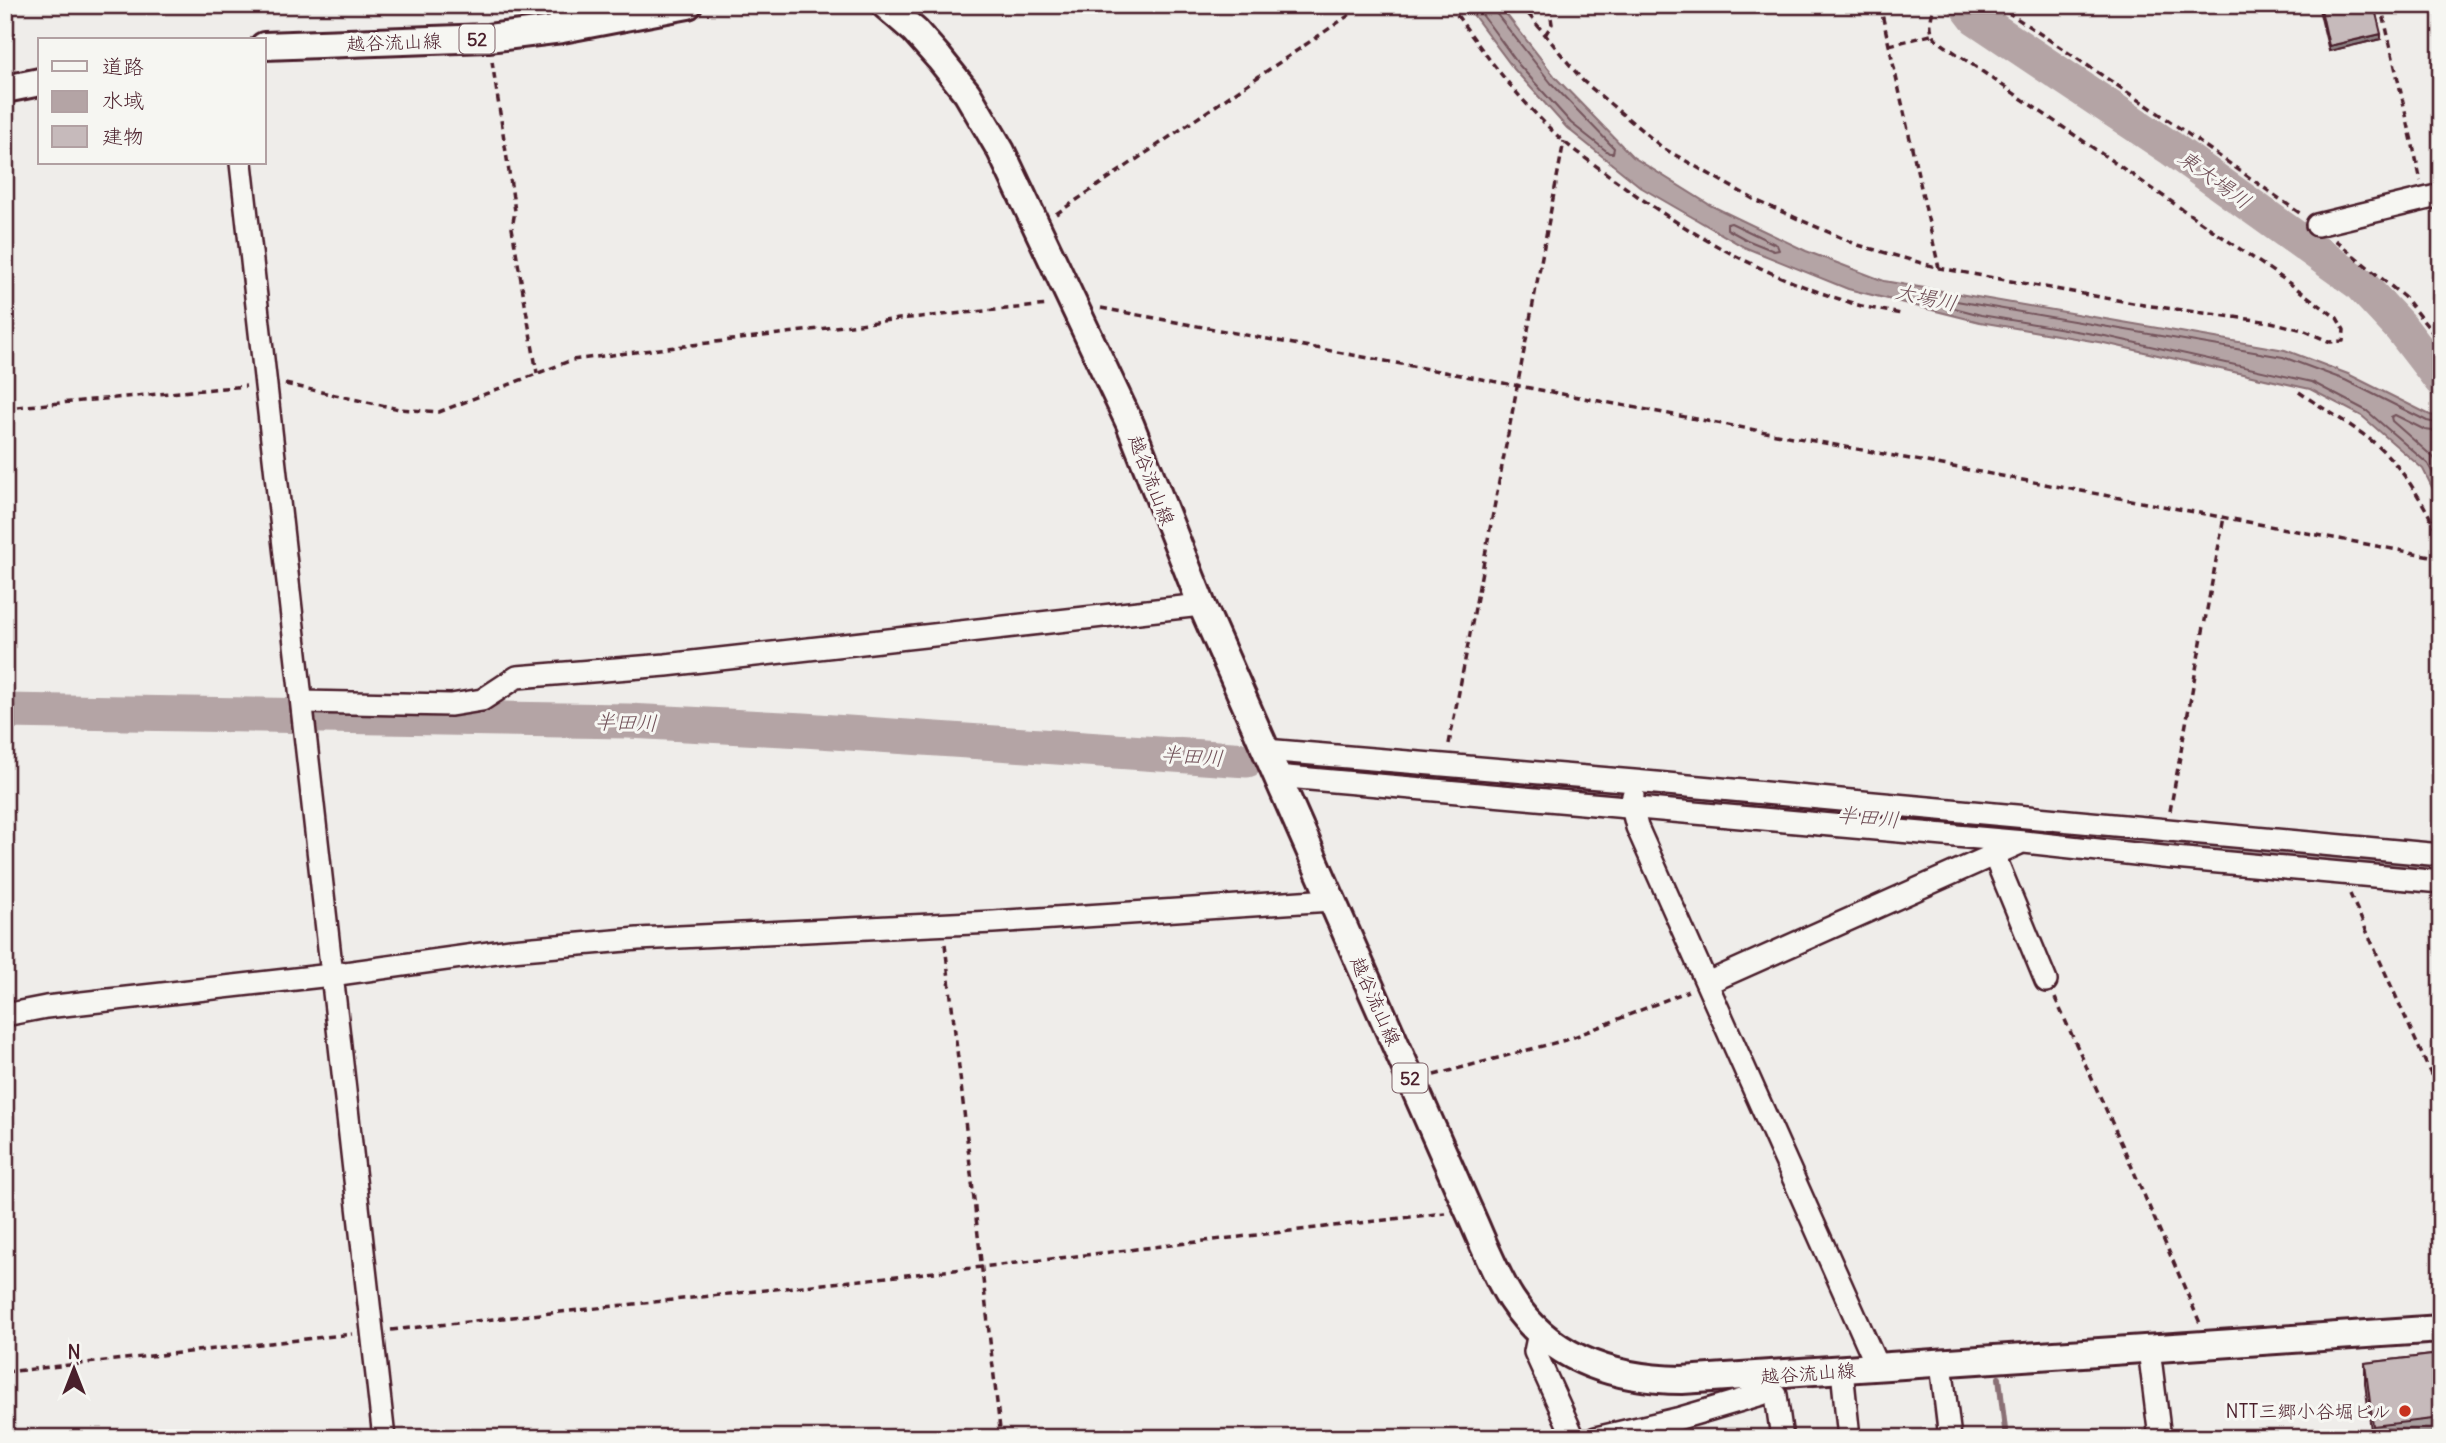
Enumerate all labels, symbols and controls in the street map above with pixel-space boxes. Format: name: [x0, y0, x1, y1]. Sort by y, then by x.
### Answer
road number: 52: [460, 24, 494, 54]
street label: 越谷流山線: [346, 28, 442, 56]
legend: [38, 38, 266, 164]
text: 道路: [102, 53, 144, 80]
text: 水域: [102, 87, 144, 114]
text: 建物: [102, 123, 144, 150]
water label: 東大場川: [2173, 143, 2257, 215]
water label: 大場川: [1892, 277, 1960, 317]
street label: 越谷流山線: [1124, 431, 1180, 529]
water label: 半田川: [594, 707, 658, 737]
water label: 半田川: [1160, 740, 1224, 772]
water label: 半田川: [1835, 801, 1901, 833]
street label: 越谷流山線: [1346, 953, 1406, 1049]
road number: 52: [1392, 1064, 1428, 1092]
north arrow: [38, 1334, 108, 1404]
text: N: [67, 1340, 81, 1364]
street label: 越谷流山線: [1760, 1358, 1856, 1388]
place label: NTT三郷小谷堀ビル: [2225, 1399, 2391, 1423]
marker: NTT三郷小谷堀ビル: [2397, 1403, 2413, 1419]

